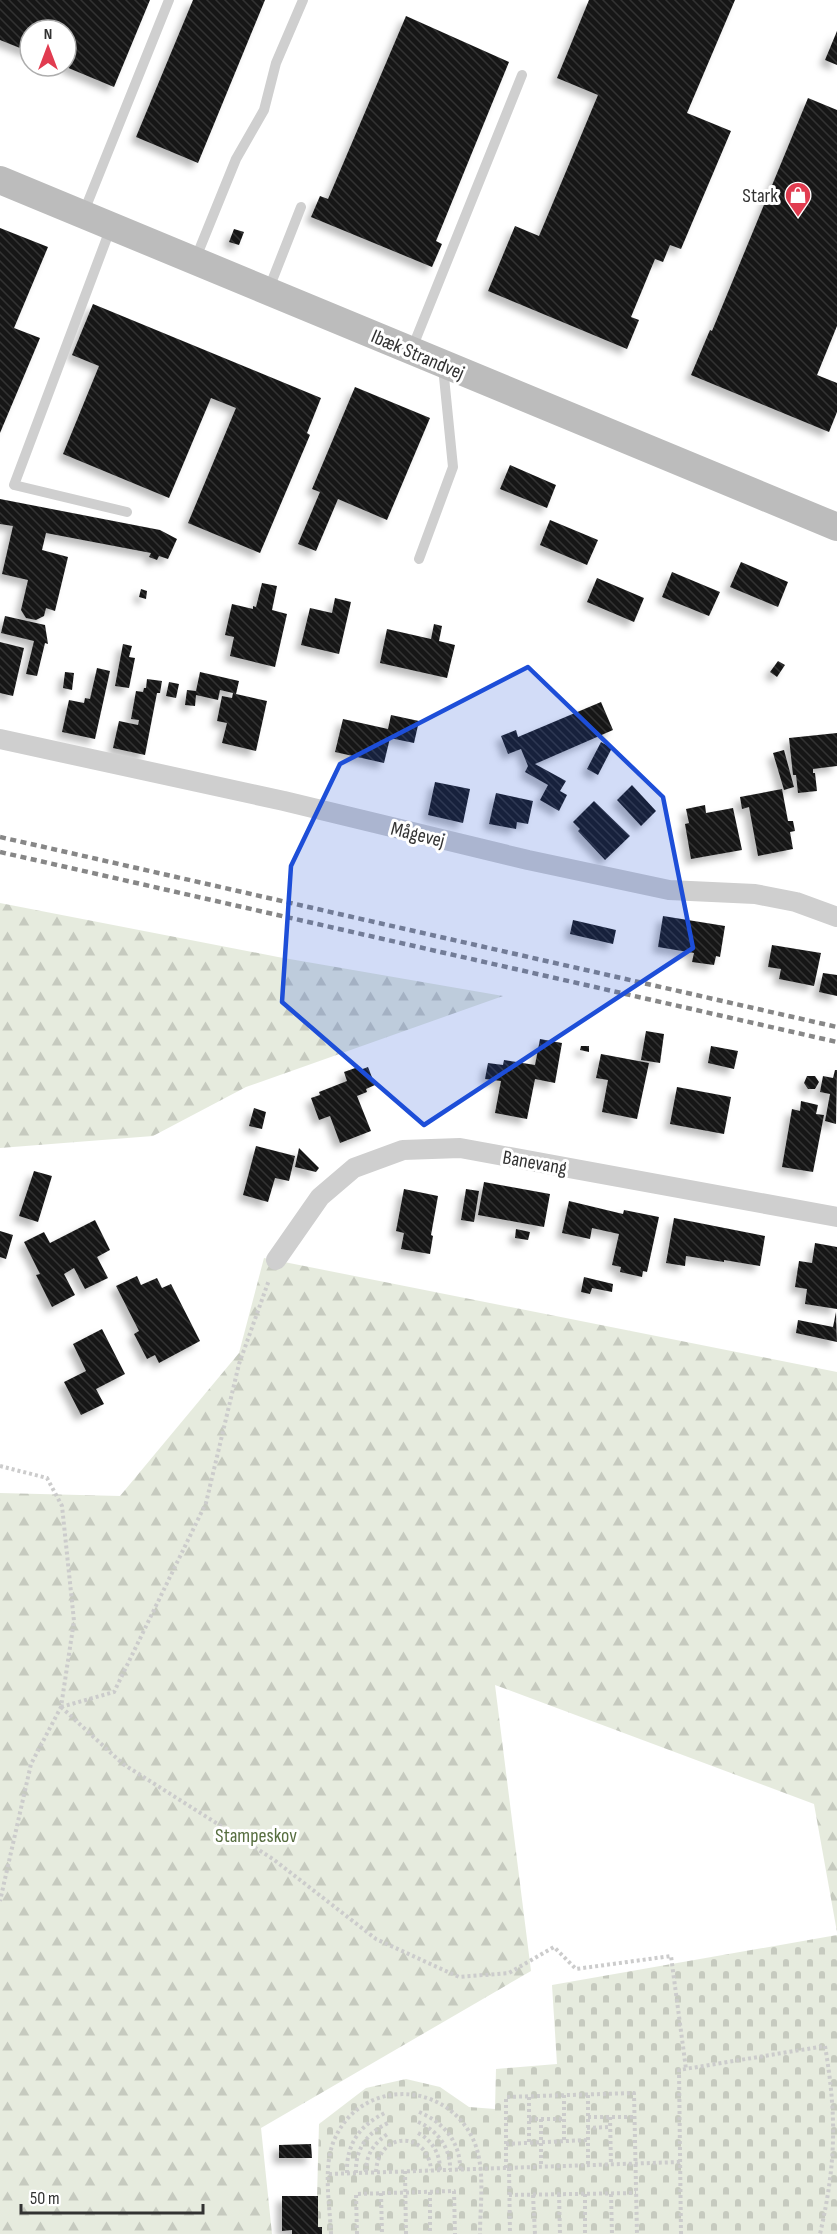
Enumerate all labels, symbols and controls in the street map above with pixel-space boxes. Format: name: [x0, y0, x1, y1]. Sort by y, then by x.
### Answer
north arrow: [18, 18, 78, 78]
text: N: [44, 25, 52, 44]
shop icon: Stark: [783, 180, 813, 218]
place label: Stark: [742, 184, 778, 208]
street label: Ibæk Strandvej: [367, 325, 468, 385]
street label: Mågevej: [388, 817, 447, 853]
street label: Banevang: [501, 1146, 569, 1180]
park label: Stampeskov: [215, 1824, 297, 1848]
scale bar: [21, 2177, 202, 2215]
text: 50 m: [30, 2188, 60, 2209]

